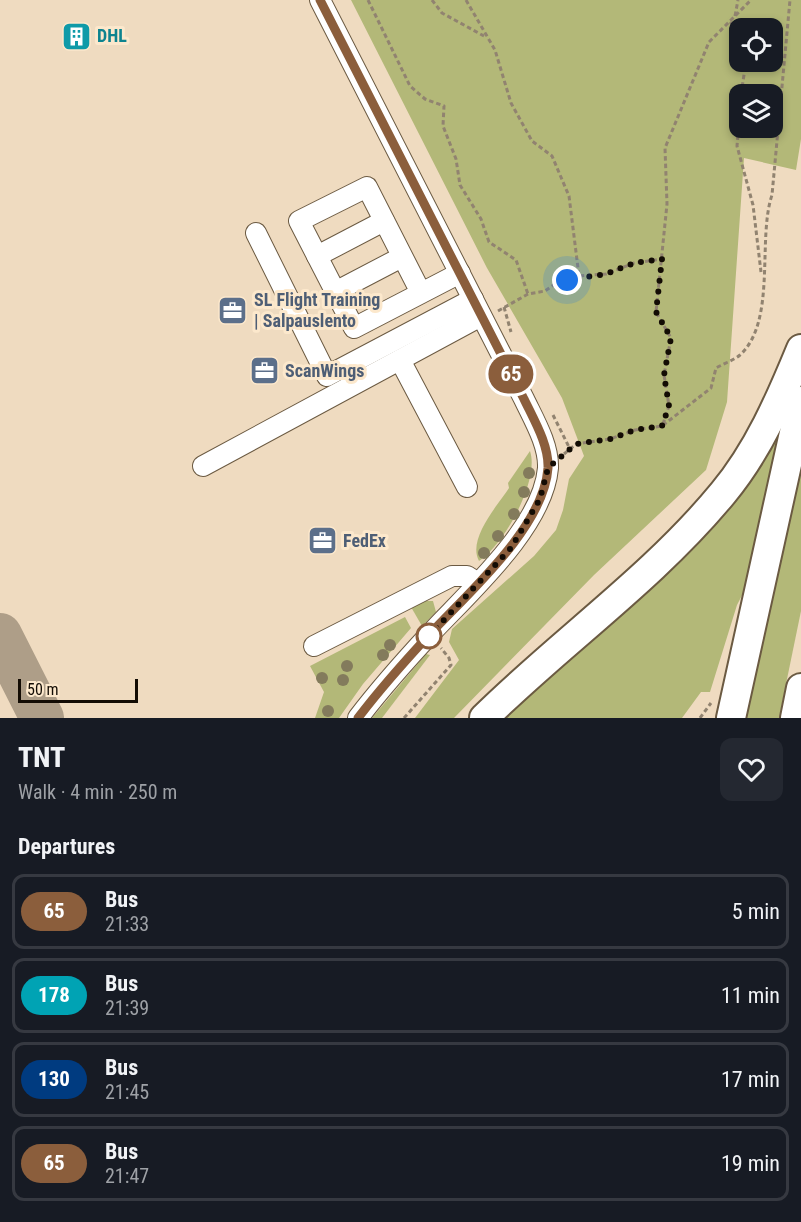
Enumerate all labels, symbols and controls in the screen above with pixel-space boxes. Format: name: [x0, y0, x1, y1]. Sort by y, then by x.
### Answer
map controls: [729, 18, 783, 138]
button: locate: [729, 18, 783, 72]
building icon: DHL: [60, 20, 92, 52]
place label: DHL: [97, 25, 127, 46]
button: layers: [729, 84, 783, 138]
your location: [552, 265, 582, 295]
place label: SL Flight Training | Salpauslento: [254, 289, 380, 331]
office icon: SL Flight Training | Salpauslento: [217, 294, 249, 326]
line badge: 65: [484, 354, 538, 394]
office icon: ScanWings: [248, 355, 280, 387]
place label: ScanWings: [285, 360, 364, 381]
text: 65: [500, 362, 522, 386]
office icon: FedEx: [306, 525, 338, 557]
place label: FedEx: [343, 530, 386, 551]
unlabelled marker: [416, 623, 442, 649]
scale bar: [18, 676, 138, 704]
text: 50 m: [27, 680, 59, 699]
button: heart: [720, 738, 783, 801]
text: TNT: [18, 741, 65, 774]
text: Walk · 4 min · 250 m: [18, 780, 177, 804]
text: Departures: [18, 834, 115, 859]
text: Bus: [105, 887, 138, 912]
text: 65: [43, 899, 65, 923]
text: 5 min: [732, 899, 780, 924]
text: 21:33: [105, 912, 149, 936]
text: Bus: [105, 971, 138, 996]
text: 178: [38, 983, 70, 1007]
text: 11 min: [721, 983, 780, 1008]
text: 21:39: [105, 996, 149, 1020]
text: Bus: [105, 1055, 138, 1080]
text: 130: [38, 1067, 70, 1091]
text: 17 min: [721, 1067, 780, 1092]
text: 21:45: [105, 1080, 149, 1104]
text: Bus: [105, 1139, 138, 1164]
text: 65: [43, 1151, 65, 1175]
text: 19 min: [721, 1151, 780, 1176]
text: 21:47: [105, 1164, 149, 1188]

